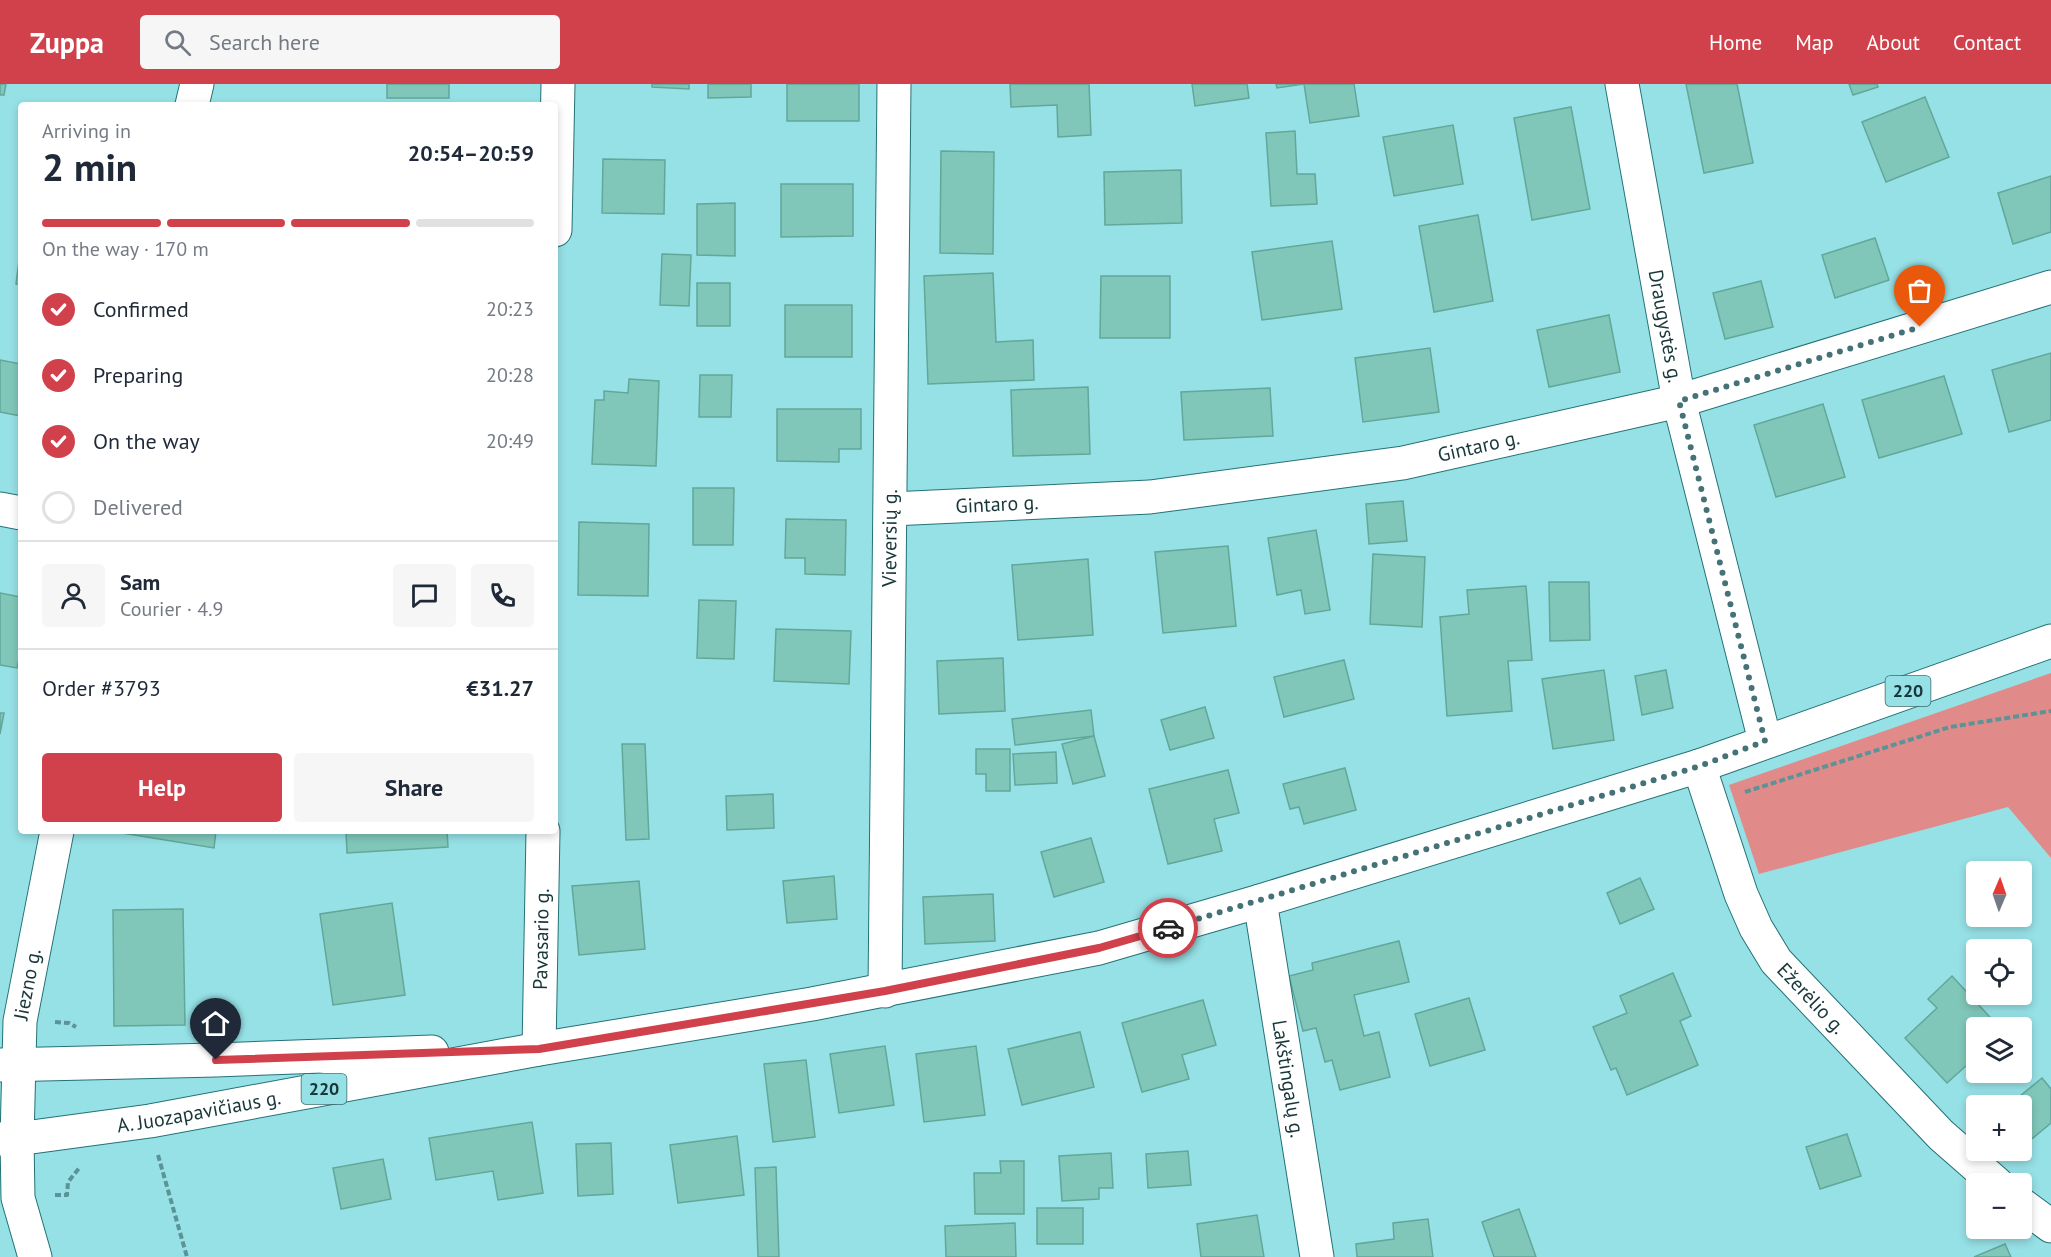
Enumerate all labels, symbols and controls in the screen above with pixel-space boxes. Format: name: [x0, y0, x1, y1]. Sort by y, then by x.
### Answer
search box: [140, 15, 560, 69]
text: Zuppa: [30, 24, 104, 61]
icon: search: [161, 26, 194, 59]
text: Search here: [209, 28, 320, 56]
text: Home: [1709, 29, 1762, 56]
text: Map: [1795, 29, 1834, 56]
text: About: [1867, 29, 1920, 56]
text: Contact: [1953, 29, 2021, 56]
text: Arriving in: [42, 118, 131, 144]
text: 20:54–20:59: [408, 139, 534, 167]
text: 2 min: [42, 141, 137, 192]
text: On the way · 170 m: [42, 236, 209, 262]
pin: [1894, 265, 1945, 327]
street label: Draugystės g.: [1643, 267, 1688, 385]
icon: bag: [1903, 274, 1936, 307]
icon: check: [42, 293, 75, 326]
text: Confirmed: [93, 295, 189, 323]
text: 20:23: [486, 296, 534, 322]
icon: check: [42, 359, 75, 392]
text: Preparing: [93, 361, 183, 389]
text: 20:28: [486, 362, 534, 388]
street label: Gintaro g.: [1435, 424, 1522, 468]
icon: check: [42, 425, 75, 458]
text: On the way: [93, 427, 200, 455]
text: 20:49: [486, 428, 534, 454]
street label: Vieversių g.: [876, 489, 903, 588]
street label: Gintaro g.: [955, 489, 1039, 519]
text: Delivered: [93, 493, 183, 521]
button: person: [42, 564, 105, 627]
button: chat: [393, 564, 456, 627]
button: phone: [471, 564, 534, 627]
text: Sam: [120, 568, 160, 596]
text: Courier · 4.9: [120, 596, 223, 622]
text: Order #3793: [42, 674, 161, 702]
text: €31.27: [466, 674, 534, 702]
road number: 220: [1886, 676, 1930, 706]
button: Help: [42, 753, 282, 822]
button: Share: [294, 753, 534, 822]
north arrow: [1966, 861, 2032, 927]
map controls: [1966, 861, 2032, 1239]
street label: Pavasario g.: [527, 888, 555, 990]
courier: [1138, 898, 1198, 958]
icon: car: [1152, 912, 1185, 945]
button: locate: [1966, 939, 2032, 1005]
street label: Jiezno g.: [7, 946, 47, 1023]
street label: Ežerėlio g.: [1771, 957, 1851, 1040]
pin: [190, 998, 241, 1060]
icon: home: [199, 1007, 232, 1040]
button: layers: [1966, 1017, 2032, 1083]
street label: Lakštingalų g.: [1266, 1018, 1311, 1139]
road number: 220: [302, 1074, 346, 1104]
street label: A. Juozapavičiaus g.: [115, 1084, 283, 1138]
button: +: [1966, 1095, 2032, 1161]
button: −: [1966, 1173, 2032, 1239]

